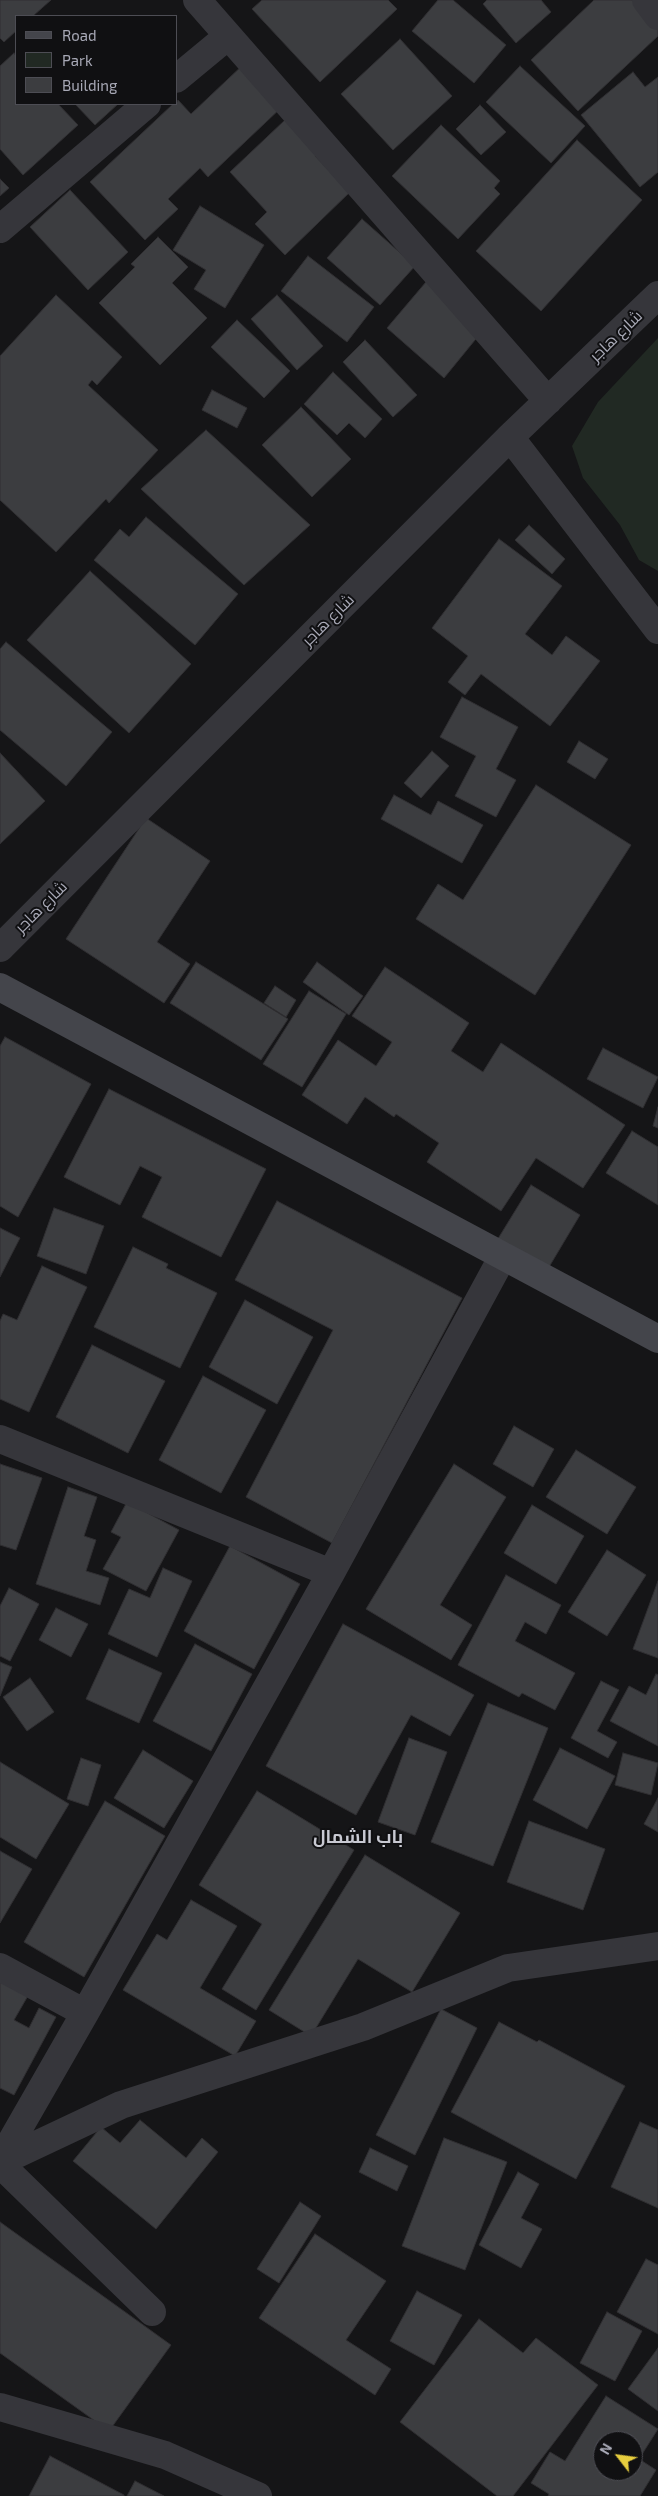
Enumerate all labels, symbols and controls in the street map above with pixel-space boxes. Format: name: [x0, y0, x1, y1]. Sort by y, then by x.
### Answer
legend: [15, 15, 178, 105]
text: Road: [62, 26, 97, 44]
text: Park: [62, 51, 93, 69]
text: Building: [62, 76, 117, 94]
street label: شارع هاجر: [586, 306, 646, 366]
street label: شارع هاجر: [298, 590, 358, 650]
street label: شارع هاجر: [11, 877, 71, 937]
district label: باب الشمال: [313, 1826, 403, 1848]
north arrow: [593, 2431, 643, 2481]
text: N: [596, 2440, 615, 2457]

